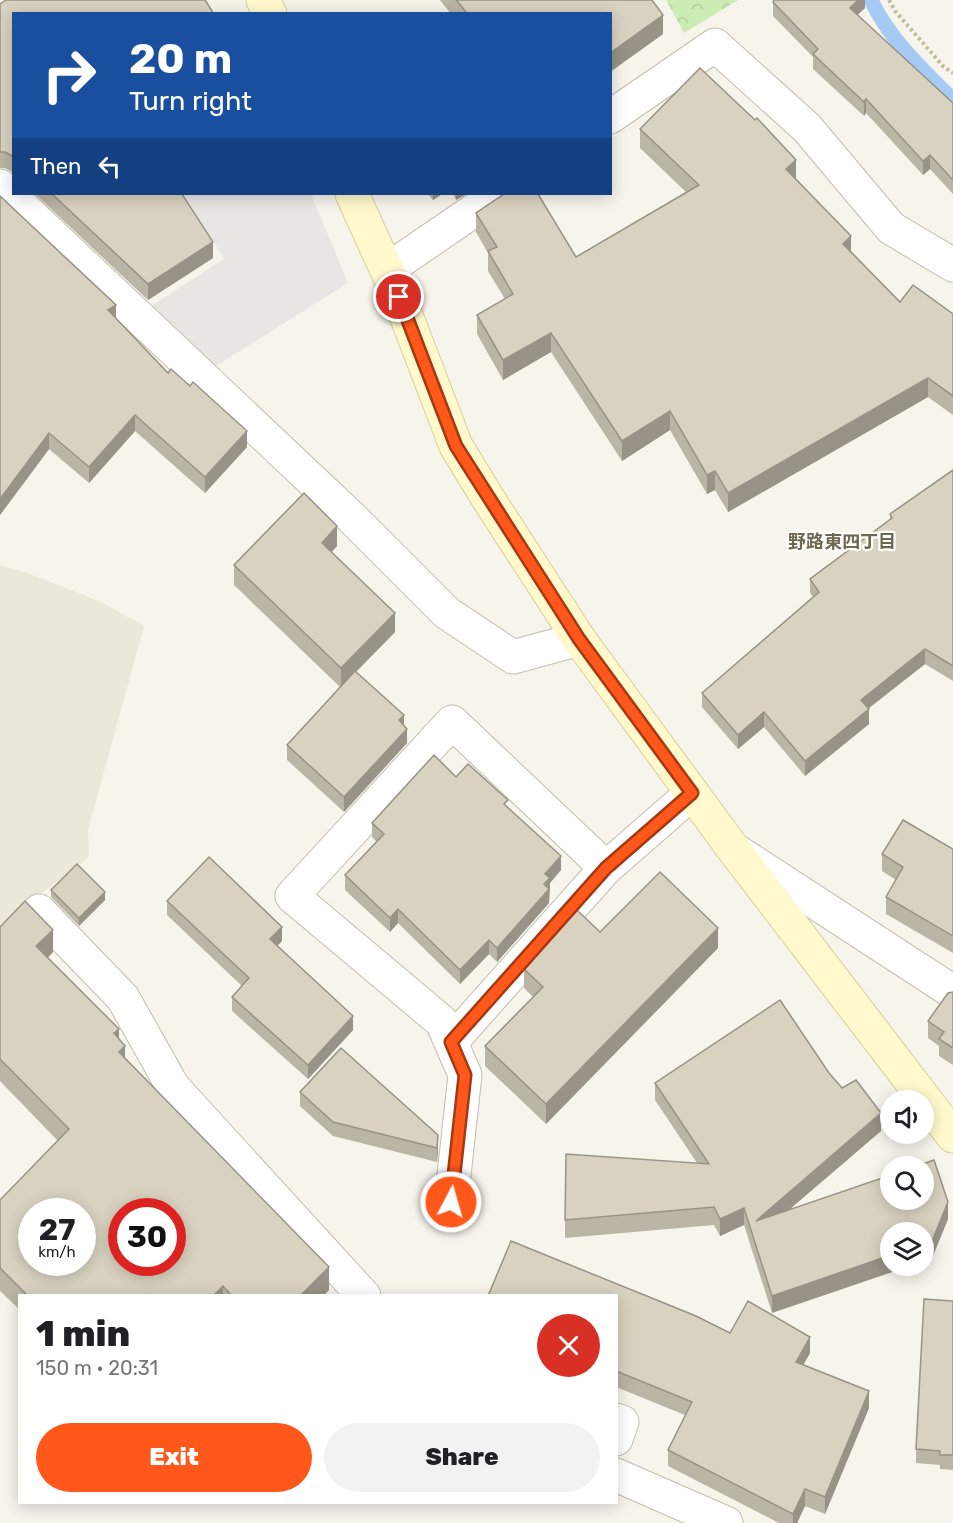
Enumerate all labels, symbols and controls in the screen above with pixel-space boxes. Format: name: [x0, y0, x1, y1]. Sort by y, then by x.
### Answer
text: 20 m: [129, 34, 232, 84]
icon: right: [30, 36, 108, 114]
text: Turn right: [129, 85, 252, 117]
icon: left: [93, 150, 126, 183]
text: Then: [30, 153, 81, 180]
pin: [373, 271, 424, 322]
icon: arrive: [382, 280, 415, 313]
district label: 野路東四丁目: [788, 531, 896, 553]
map controls: [880, 1090, 934, 1276]
button: sound: [880, 1090, 934, 1144]
button: search: [880, 1156, 934, 1210]
position arrow: [419, 1170, 483, 1234]
speed limit sign: 30: [108, 1198, 186, 1276]
text: 27: [39, 1212, 75, 1248]
button: layers: [880, 1222, 934, 1276]
text: km/h: [38, 1243, 76, 1261]
text: 1 min: [36, 1312, 130, 1355]
button: close: [537, 1314, 600, 1377]
text: 150 m · 20:31: [36, 1356, 158, 1380]
button: Exit: [36, 1423, 312, 1492]
button: Share: [324, 1423, 600, 1492]

